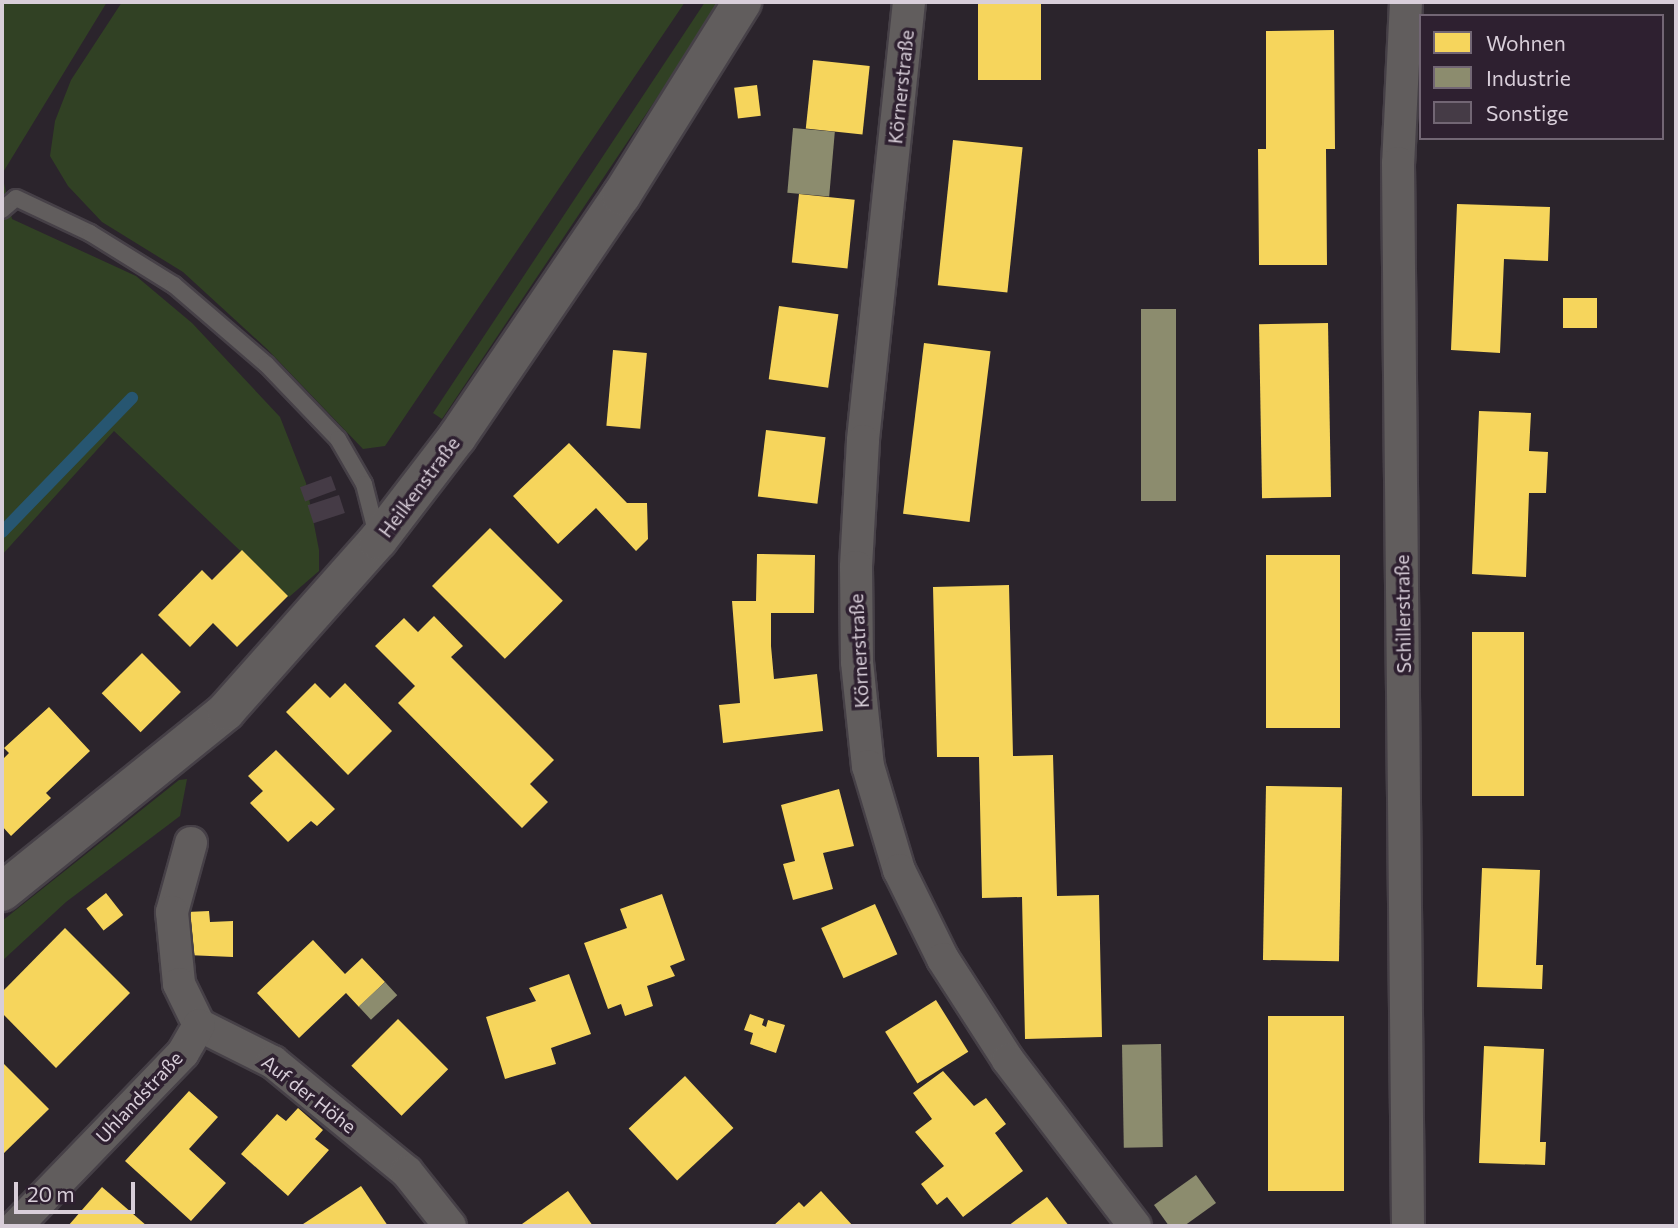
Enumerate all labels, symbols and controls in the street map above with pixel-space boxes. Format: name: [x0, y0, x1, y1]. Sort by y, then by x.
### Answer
legend: [1419, 14, 1664, 140]
street label: Körnerstraße: [884, 29, 918, 145]
text: Wohnen: [1486, 30, 1566, 55]
text: Industrie: [1486, 65, 1571, 90]
text: Sonstige: [1486, 100, 1569, 125]
street label: Heilkenstraße: [374, 432, 464, 542]
street label: Schillerstraße: [1391, 555, 1415, 673]
street label: Körnerstraße: [845, 593, 873, 709]
street label: Uhlandstraße: [91, 1047, 187, 1147]
street label: Auf der Höhe: [257, 1050, 361, 1138]
scale bar: [18, 1168, 138, 1212]
text: 20 m: [27, 1181, 75, 1206]

